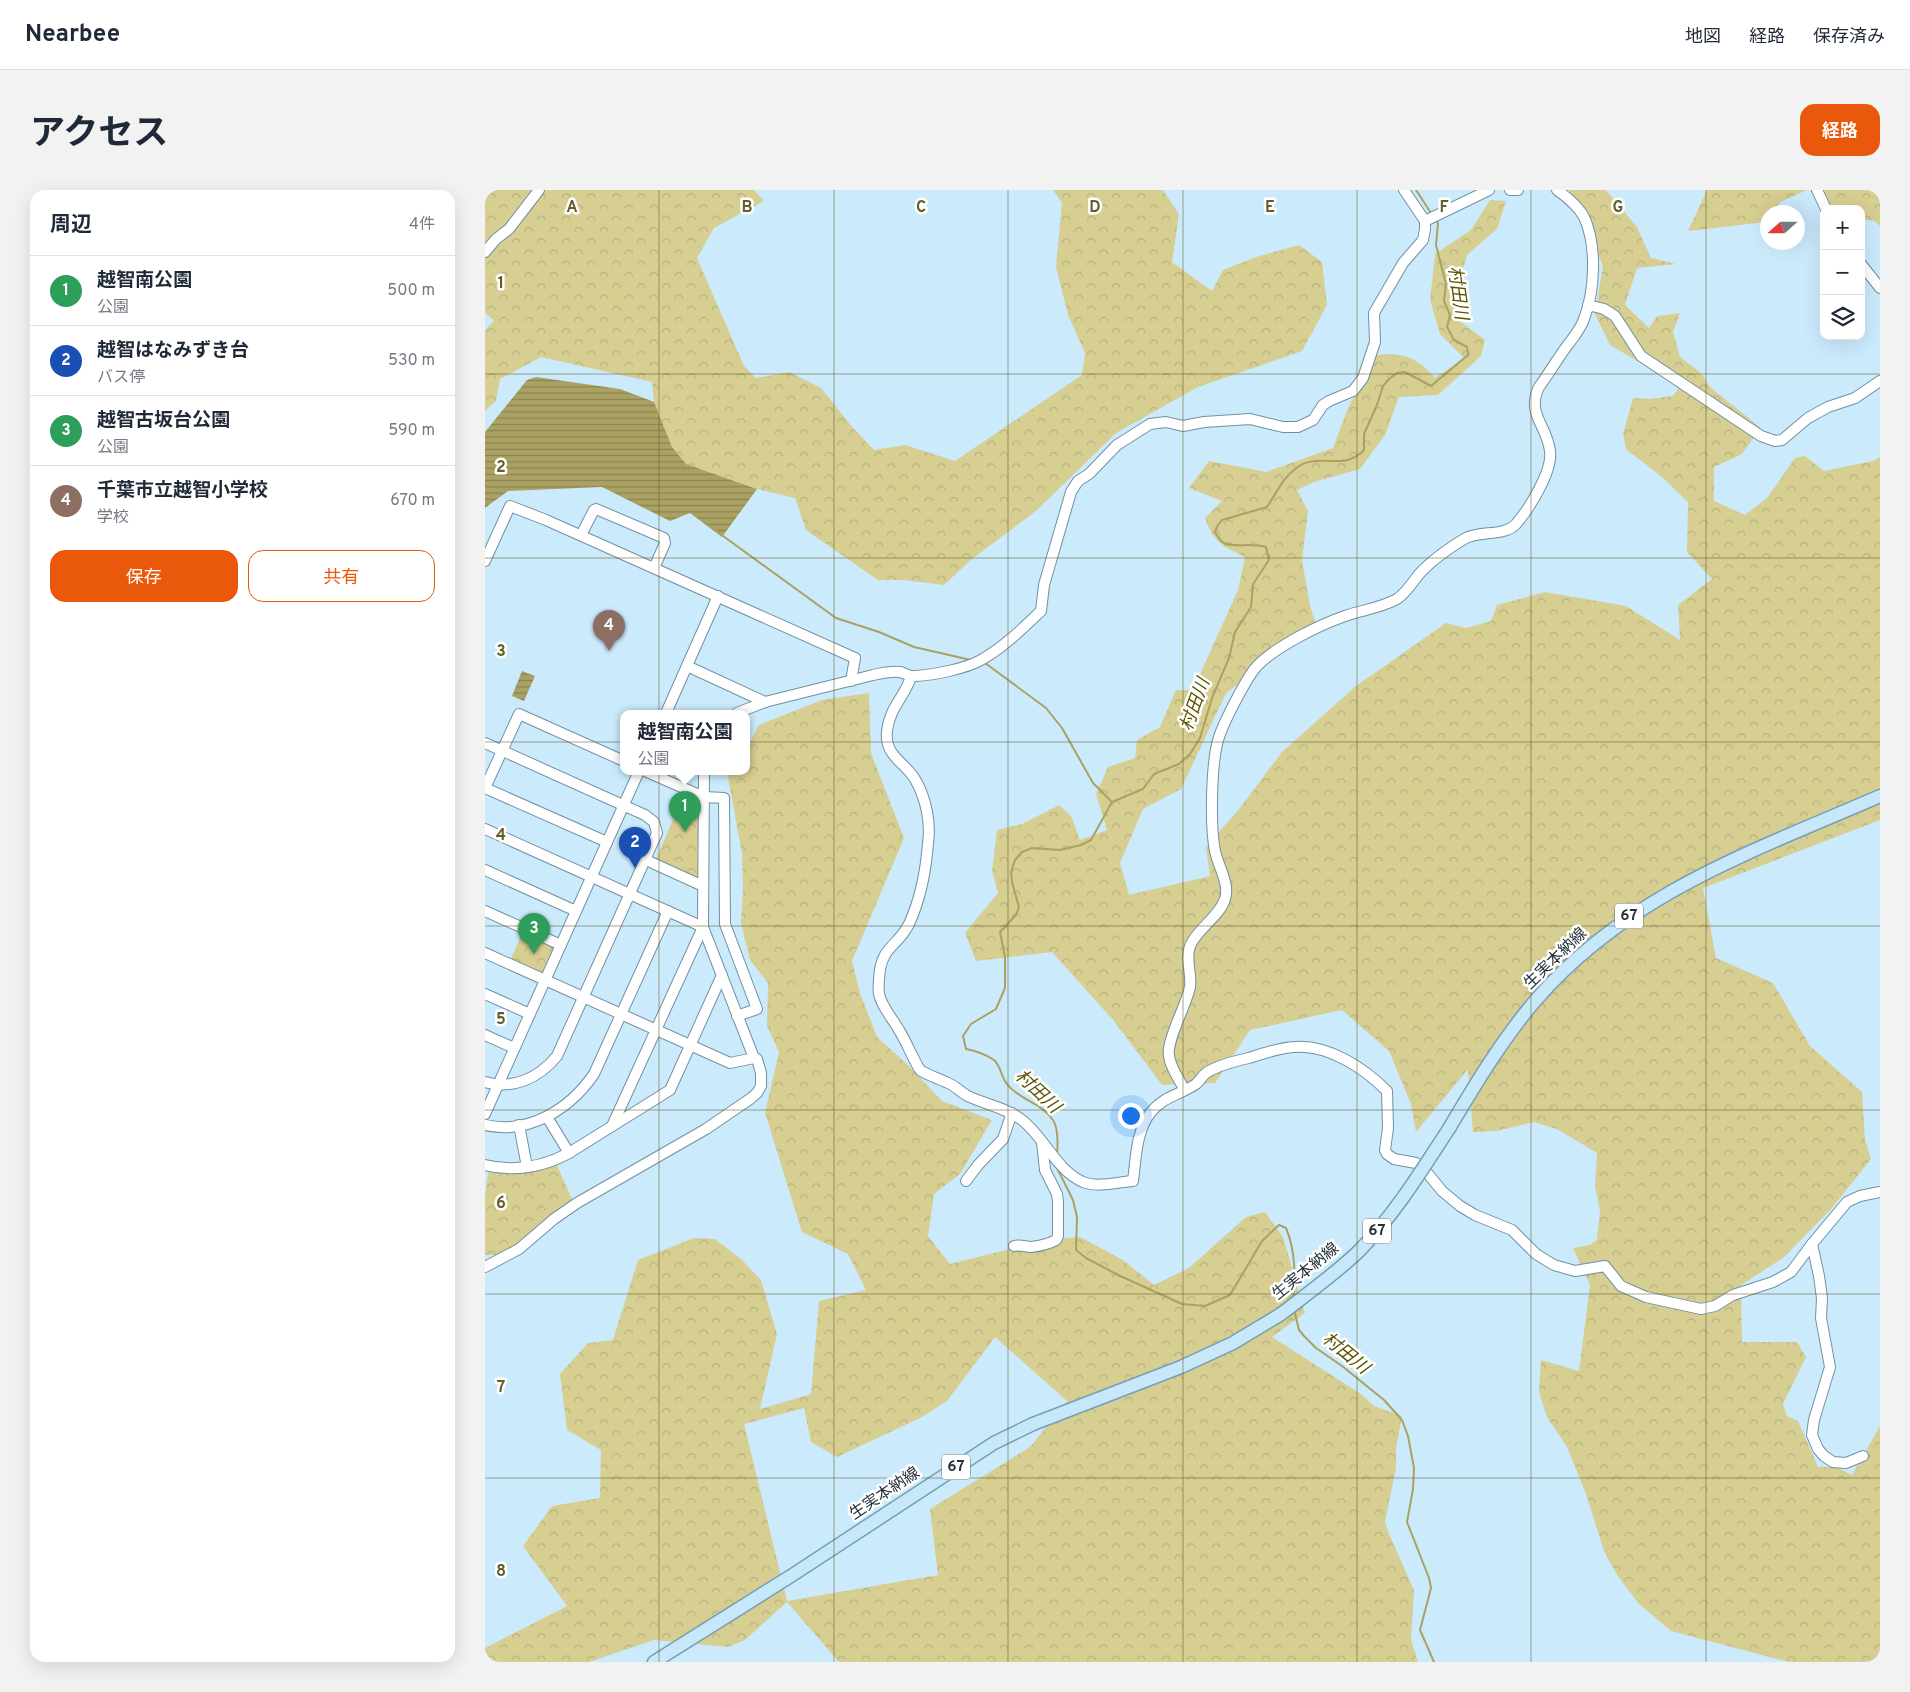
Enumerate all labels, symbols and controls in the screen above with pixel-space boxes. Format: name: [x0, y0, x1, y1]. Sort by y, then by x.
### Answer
text: Nearbee: [25, 20, 120, 50]
text: 地図: [1685, 26, 1721, 49]
text: 経路: [1749, 26, 1785, 49]
text: 保存済み: [1813, 26, 1885, 49]
button: 経路: [1800, 104, 1880, 156]
text: アクセス: [30, 113, 168, 157]
text: A: [566, 198, 578, 218]
text: B: [741, 198, 753, 218]
text: C: [916, 198, 926, 218]
text: D: [1089, 198, 1101, 218]
text: E: [1265, 198, 1275, 218]
text: F: [1439, 198, 1449, 218]
text: G: [1613, 198, 1623, 218]
north arrow: [1760, 205, 1805, 250]
map controls: [1820, 205, 1865, 340]
button: +: [1820, 205, 1865, 250]
text: 周辺: [50, 212, 92, 239]
text: 4件: [409, 215, 435, 235]
button: −: [1820, 250, 1865, 295]
water label: 村田川: [1442, 265, 1472, 323]
text: 越智南公園: [97, 269, 192, 293]
text: 1: [498, 274, 504, 294]
text: 1: [63, 281, 69, 301]
text: 500 m: [387, 281, 435, 301]
button: layers: [1820, 295, 1865, 340]
text: 公園: [97, 298, 129, 318]
text: 越智はなみずき台: [97, 339, 249, 363]
text: 2: [61, 351, 71, 371]
text: 530 m: [388, 351, 435, 371]
text: バス停: [97, 368, 145, 388]
text: 越智古坂台公園: [97, 409, 230, 433]
text: 3: [61, 421, 71, 441]
text: 590 m: [388, 421, 435, 441]
text: 公園: [97, 438, 129, 458]
text: 2: [496, 458, 506, 478]
text: 千葉市立越智小学校: [97, 479, 268, 503]
text: 4: [61, 491, 71, 511]
text: 670 m: [390, 491, 435, 511]
text: 学校: [97, 508, 129, 528]
button: 保存: [50, 550, 238, 602]
button: 共有: [248, 550, 435, 602]
pin: 4: [593, 610, 625, 651]
text: 3: [496, 642, 506, 662]
water label: 村田川: [1176, 674, 1217, 734]
popup: [620, 710, 750, 775]
text: 越智南公園: [637, 721, 733, 745]
text: 公園: [637, 750, 670, 770]
pin: 1: [669, 791, 701, 832]
text: 4: [496, 826, 506, 846]
pin: 2: [619, 827, 651, 868]
road number: 67: [1615, 904, 1643, 928]
pin: 3: [518, 913, 550, 954]
street label: 生実本納線: [1520, 924, 1592, 994]
text: 5: [496, 1010, 506, 1030]
water label: 村田川: [1009, 1065, 1066, 1120]
your location: [1118, 1103, 1144, 1129]
text: 6: [496, 1194, 506, 1214]
road number: 67: [1363, 1218, 1391, 1244]
street label: 生実本納線: [1269, 1239, 1343, 1305]
water label: 村田川: [1317, 1328, 1375, 1381]
text: 7: [497, 1378, 505, 1398]
road number: 67: [942, 1454, 970, 1480]
street label: 生実本納線: [846, 1463, 924, 1525]
text: 8: [496, 1562, 506, 1582]

